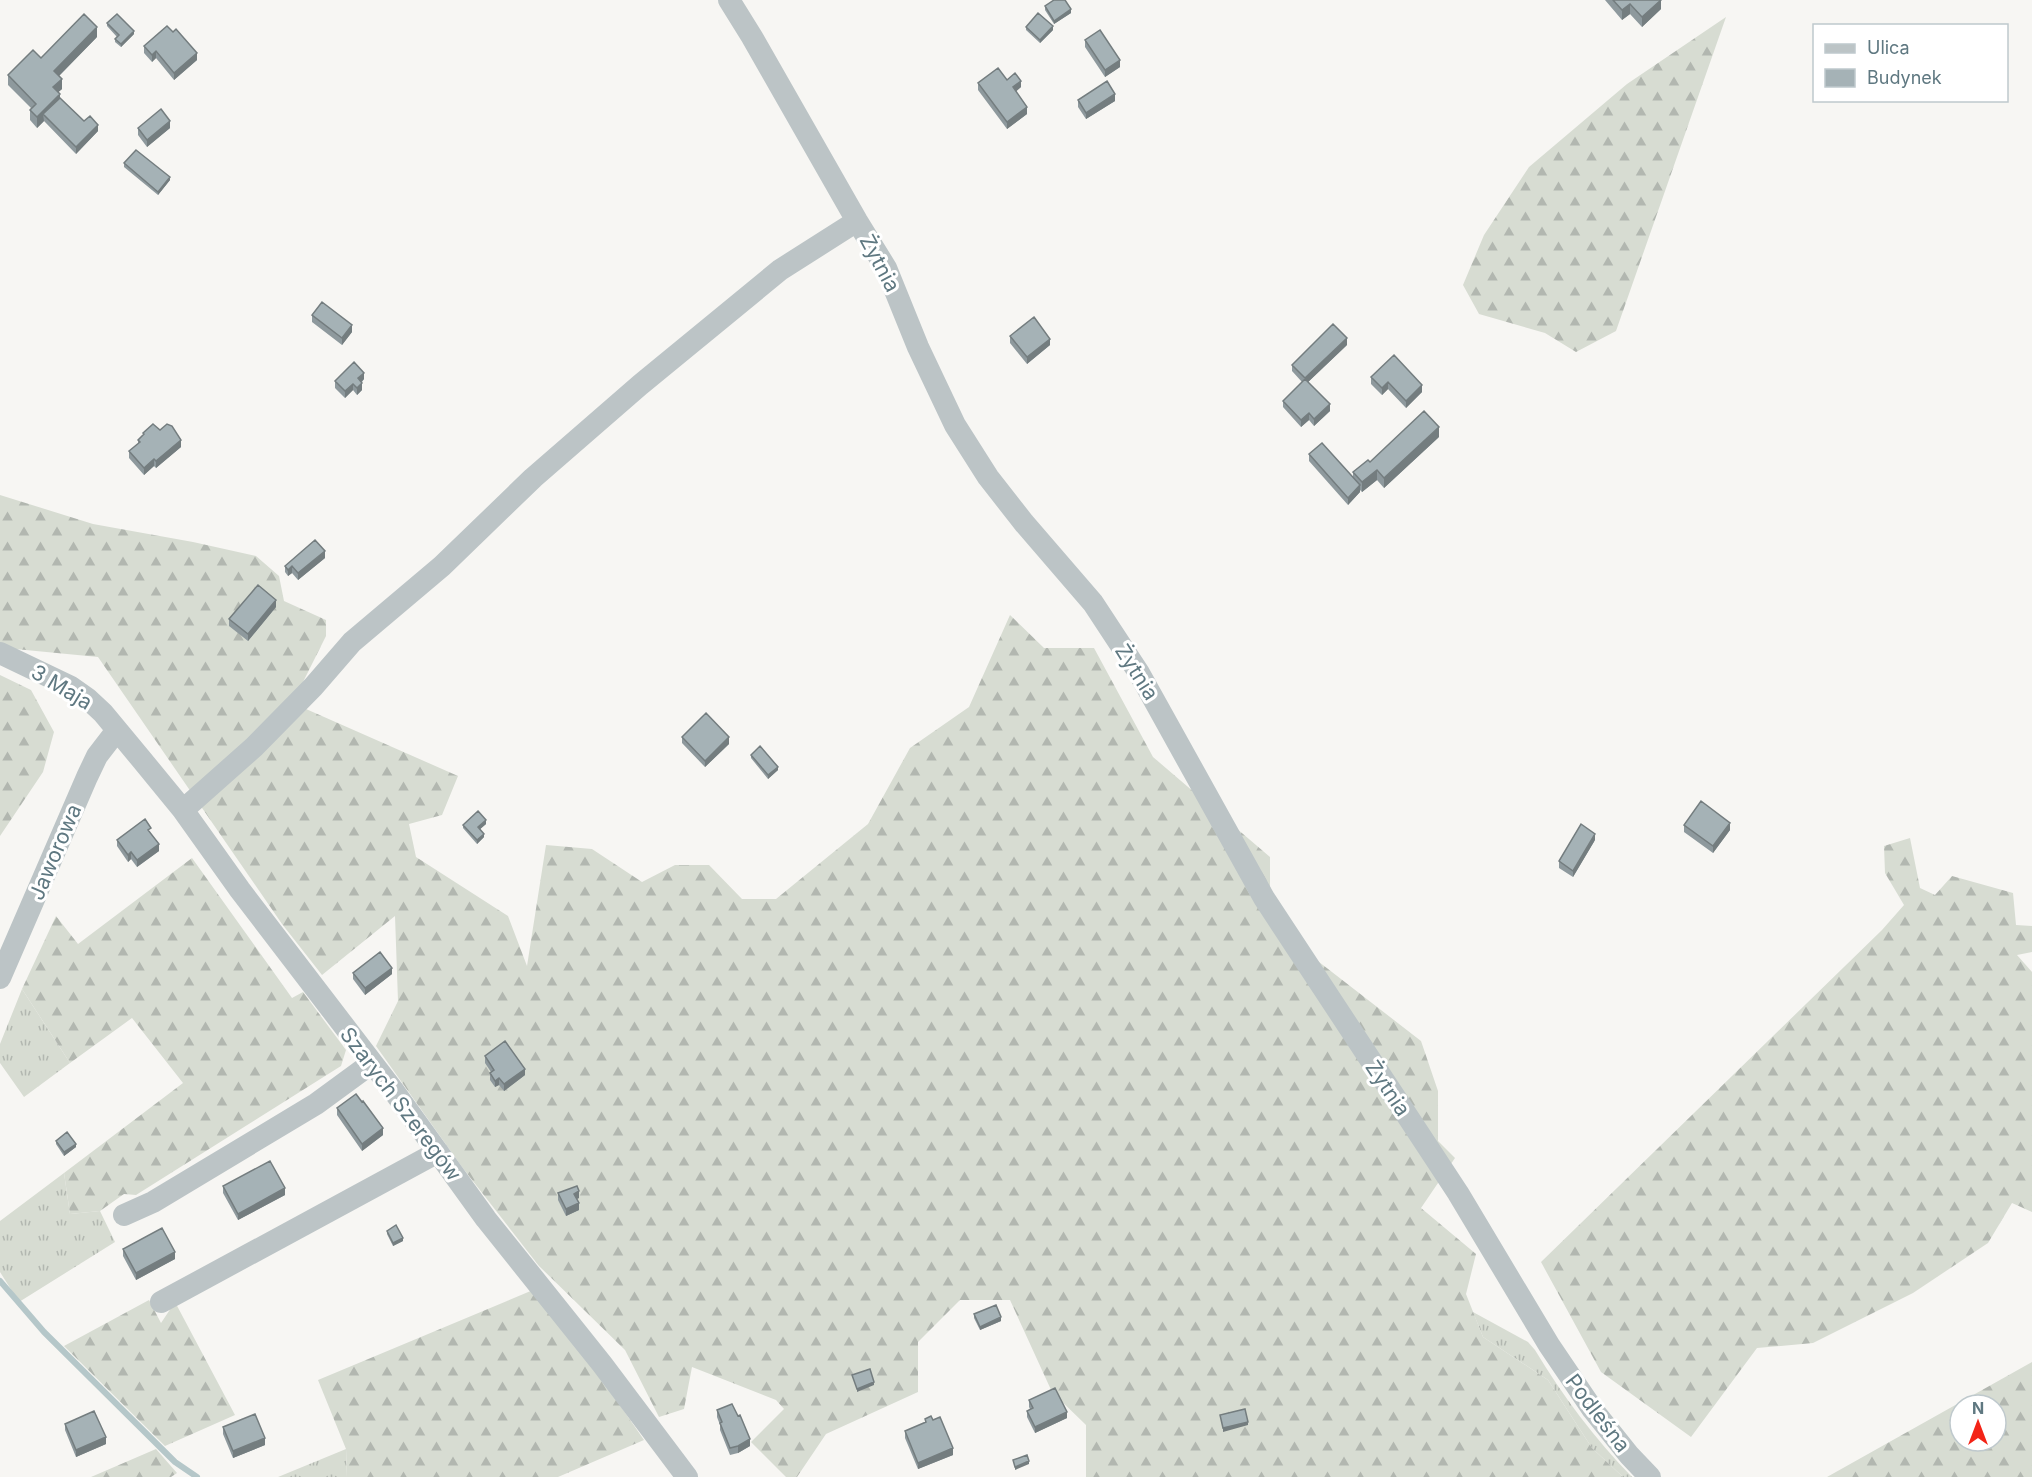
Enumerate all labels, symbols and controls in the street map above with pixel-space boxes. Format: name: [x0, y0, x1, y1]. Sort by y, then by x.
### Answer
legend: [1813, 24, 2008, 102]
text: Ulica: [1867, 37, 1910, 58]
text: Budynek: [1867, 67, 1942, 88]
street label: Żytnia: [855, 230, 906, 296]
street label: Żytnia: [1110, 639, 1165, 705]
street label: 3 Maja: [27, 659, 97, 715]
street label: Jaworowa: [24, 800, 86, 904]
street label: Szarych Szeregów: [335, 1022, 467, 1186]
street label: Żytnia: [1360, 1055, 1416, 1120]
street label: Podleśna: [1561, 1369, 1635, 1457]
north arrow: [1948, 1393, 2008, 1453]
text: N: [1972, 1398, 1984, 1418]

